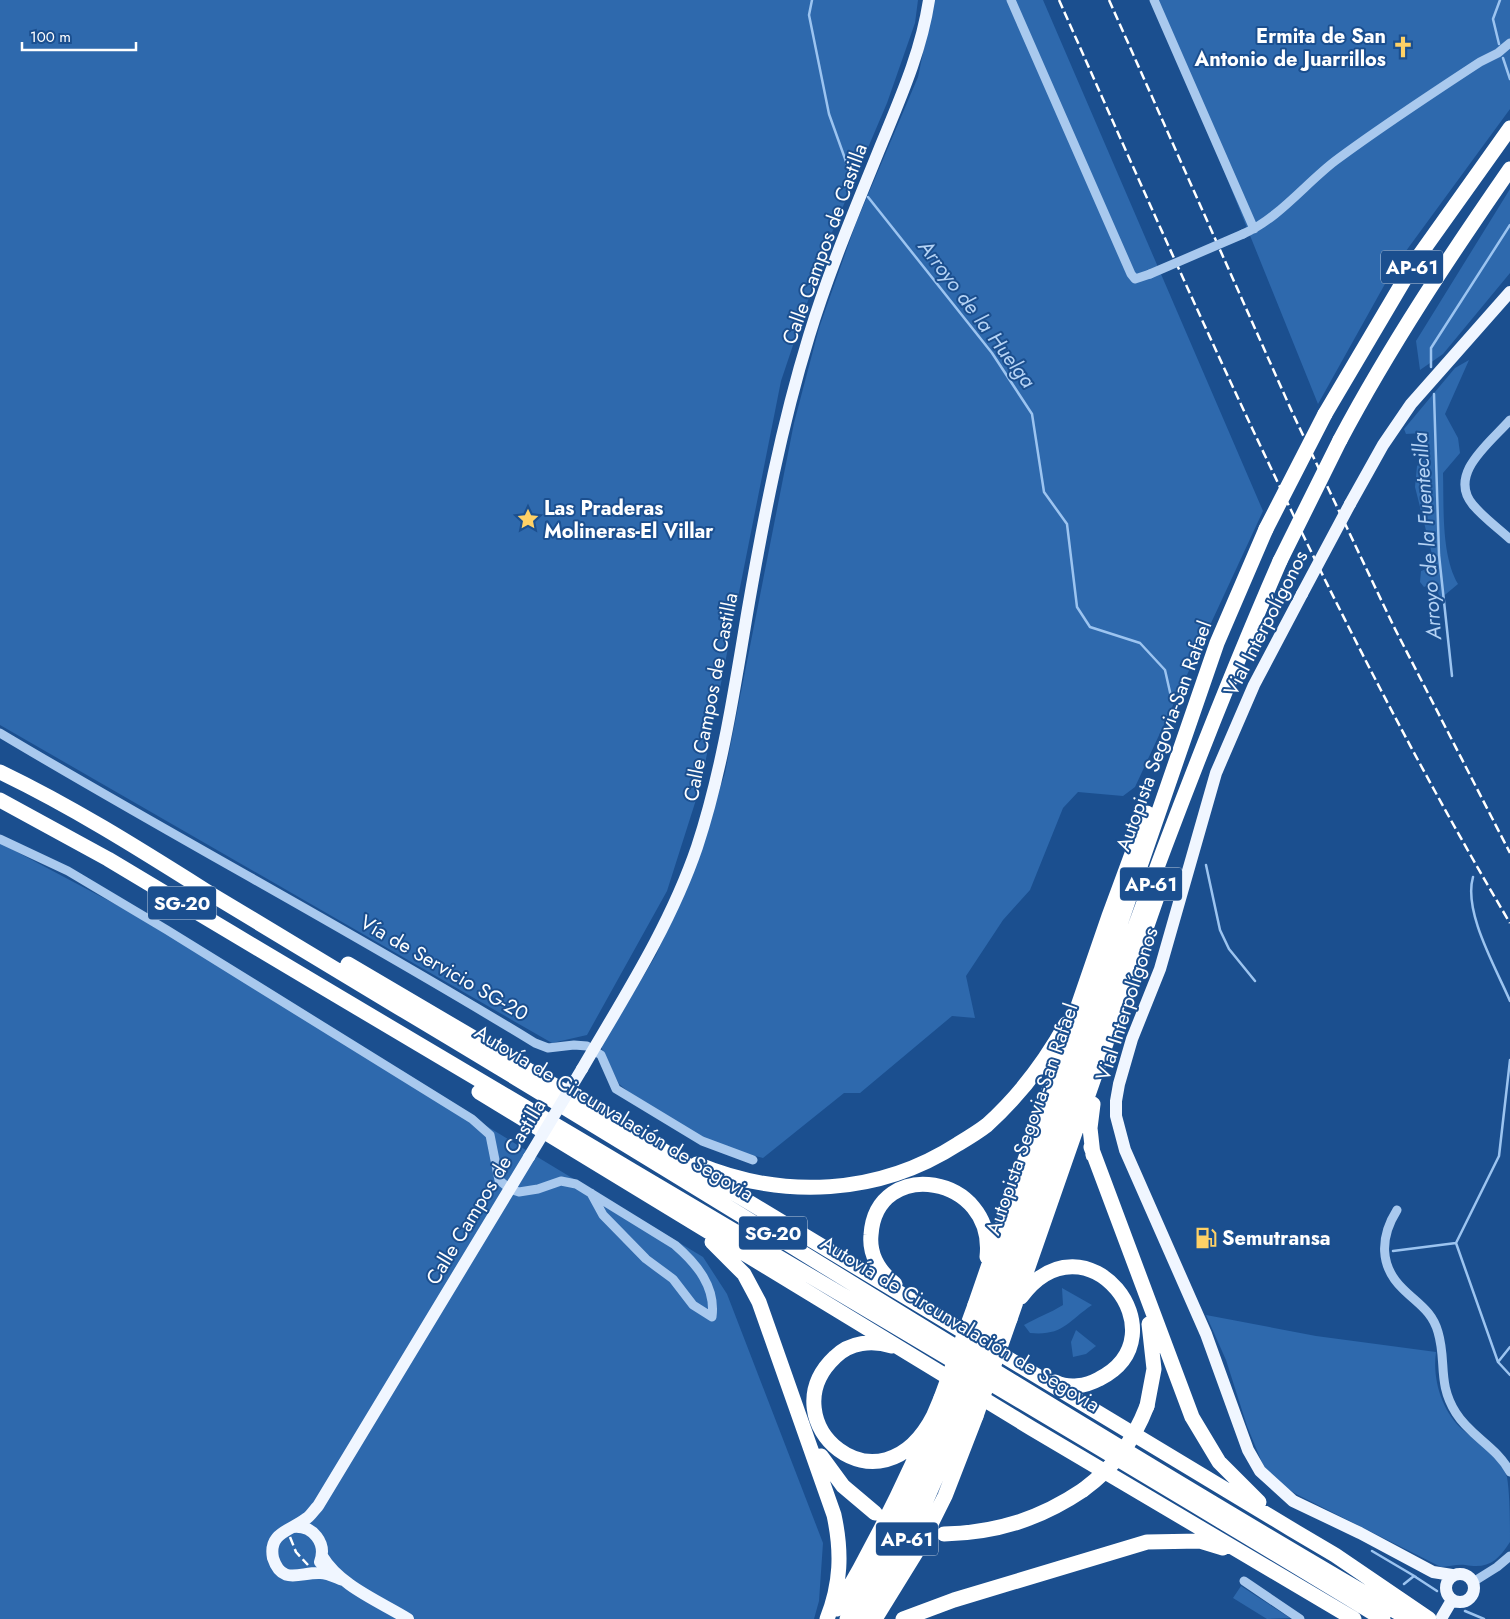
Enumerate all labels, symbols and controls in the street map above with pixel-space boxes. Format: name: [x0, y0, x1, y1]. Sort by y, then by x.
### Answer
scale bar: [22, 20, 136, 52]
place label: Ermita de San Antonio de Juarrillos: [1193, 22, 1386, 74]
text: 100 m: [30, 26, 71, 48]
church icon: Ermita de San Antonio de Juarrillos: [1390, 34, 1416, 60]
street label: Calle Campos de Castilla: [775, 139, 875, 349]
water label: Arroyo de la Huelga: [911, 233, 1043, 395]
road number: AP-61: [1381, 250, 1443, 284]
water label: Arroyo de la Fuentecilla: [1405, 431, 1449, 642]
place label: Las Praderas Molineras-El Villar: [544, 494, 714, 546]
place icon: Las Praderas Molineras-El Villar: [515, 506, 541, 532]
street label: Vial Interpolígonos: [1217, 545, 1315, 701]
street label: Calle Campos de Castilla: [677, 590, 745, 804]
street label: Autopista Segovia-San Rafael: [1109, 617, 1219, 855]
road number: AP-61: [1120, 868, 1182, 901]
road number: SG-20: [148, 886, 216, 920]
street label: Vía de Servicio SG-20: [354, 908, 534, 1028]
street label: Vial Interpolígonos: [1089, 923, 1165, 1085]
street label: Autopista Segovia-San Rafael: [979, 999, 1085, 1239]
street label: Autovía de Circunvalación de Segovia: [469, 1018, 759, 1208]
street label: Calle Campos de Castilla: [419, 1094, 553, 1290]
road number: SG-20: [739, 1216, 807, 1250]
place label: Semutransa: [1222, 1224, 1331, 1253]
fuel station icon: Semutransa: [1193, 1225, 1219, 1251]
street label: Autovía de Circunvalación de Segovia: [815, 1229, 1105, 1419]
road number: AP-61: [876, 1522, 938, 1556]

